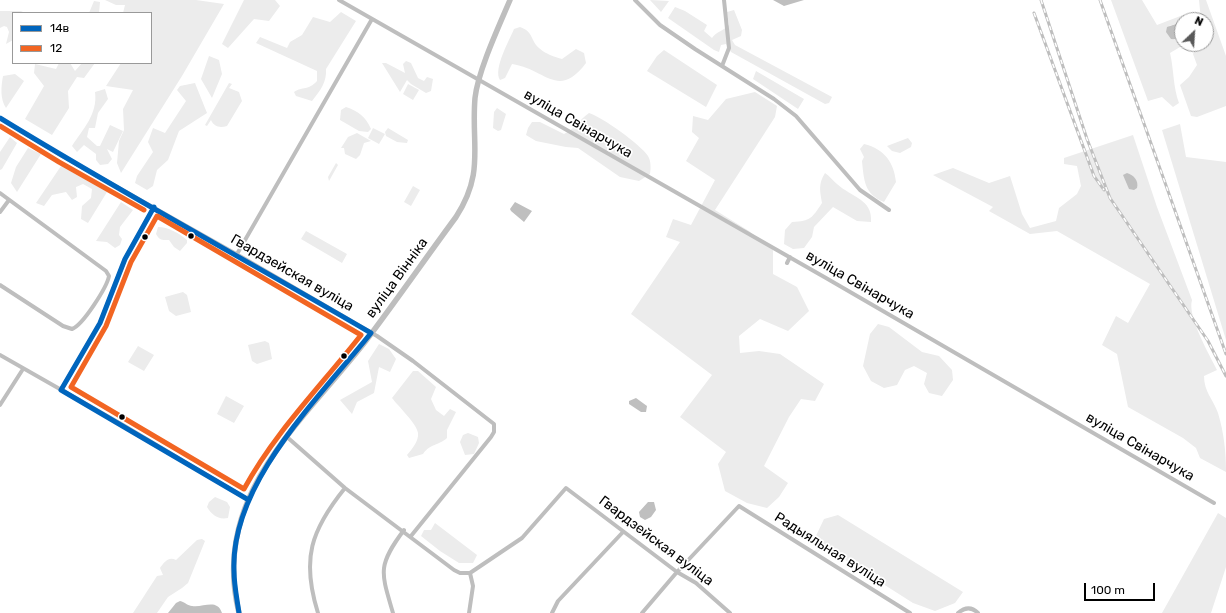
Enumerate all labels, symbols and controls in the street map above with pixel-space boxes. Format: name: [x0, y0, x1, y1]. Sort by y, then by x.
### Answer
legend: [12, 12, 152, 64]
north arrow: [1174, 12, 1214, 52]
text: N: [1193, 14, 1205, 29]
text: 14в: [50, 21, 69, 35]
text: 12: [50, 41, 62, 55]
street label: вуліца Свінарчука: [521, 86, 635, 162]
unlabelled marker: [186, 231, 196, 241]
street label: Гвардзейская вуліца: [228, 231, 356, 315]
unlabelled marker: [140, 232, 150, 242]
street label: вуліца Вінніка: [362, 235, 432, 321]
street label: вуліца Свінарчука: [803, 247, 917, 323]
unlabelled marker: [339, 351, 349, 361]
street label: вуліца Свінарчука: [1083, 409, 1197, 485]
unlabelled marker: [117, 412, 127, 422]
street label: Гвардзейская вуліца: [595, 492, 717, 590]
street label: Радыяльная вуліца: [771, 509, 889, 591]
scale bar: [1086, 575, 1157, 601]
text: 100 m: [1091, 583, 1125, 597]

